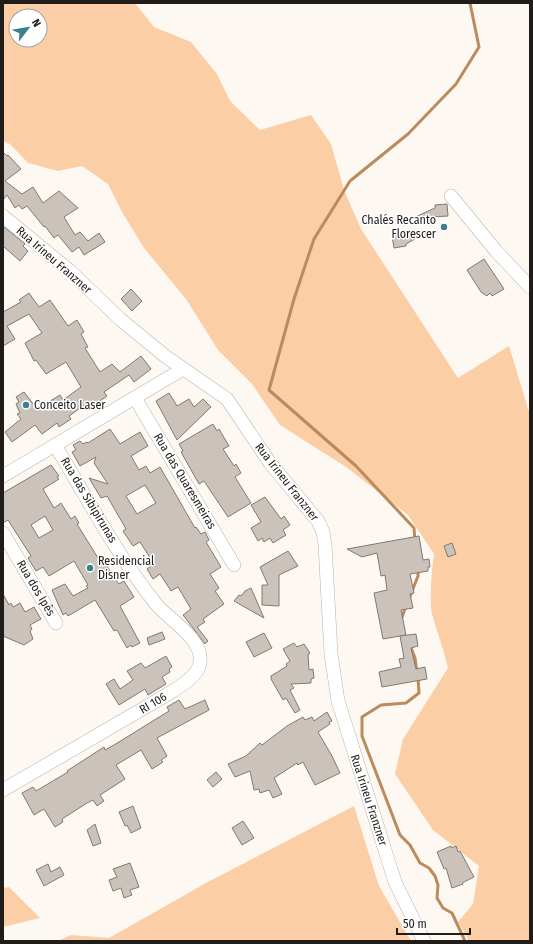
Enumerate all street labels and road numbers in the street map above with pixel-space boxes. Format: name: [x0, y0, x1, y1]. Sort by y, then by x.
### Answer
street label: Rua Irineu Franzner: [13, 223, 95, 297]
street label: Rua das Quaresmeiras: [151, 431, 219, 531]
street label: Rua Irineu Franzner: [252, 440, 322, 524]
street label: Rua das Sibipirunas: [58, 455, 120, 545]
street label: Rua dos Ipês: [14, 557, 58, 619]
street label: RI 106: [137, 689, 169, 717]
street label: Rua Irineu Franzner: [348, 753, 391, 848]

